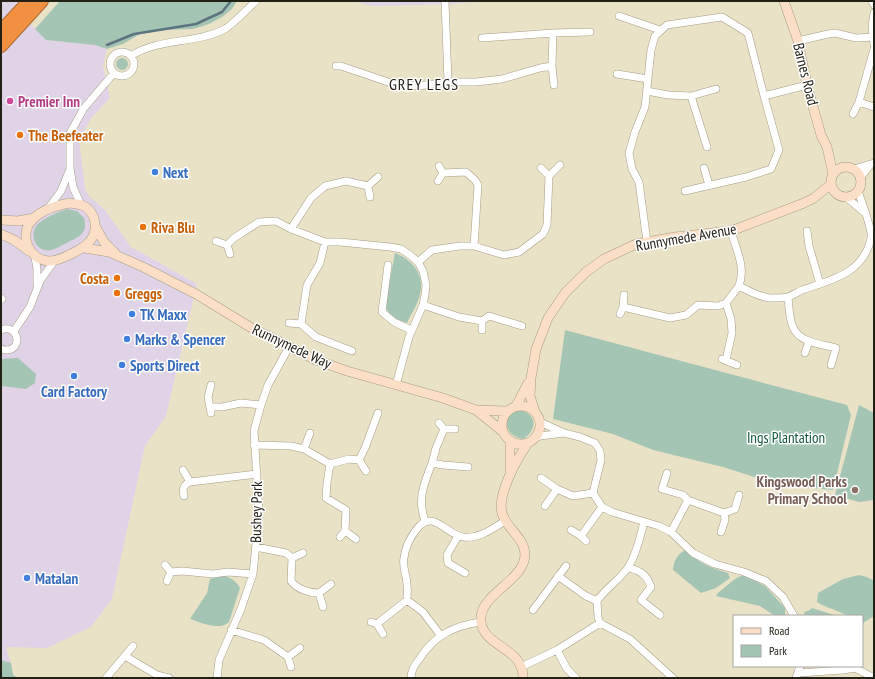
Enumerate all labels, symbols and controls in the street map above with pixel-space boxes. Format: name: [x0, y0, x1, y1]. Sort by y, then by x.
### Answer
street label: Barnes Road: [789, 41, 823, 107]
district label: GREY LEGS: [389, 74, 459, 94]
place label: Premier Inn: [18, 92, 80, 111]
marker: Premier Inn: [5, 96, 15, 106]
place label: The Beefeater: [28, 126, 104, 145]
marker: The Beefeater: [15, 130, 25, 140]
place label: Next: [163, 163, 189, 182]
marker: Next: [150, 167, 160, 177]
place label: Riva Blu: [151, 218, 195, 237]
street label: Runnymede Avenue: [634, 219, 738, 255]
marker: Riva Blu: [138, 222, 148, 232]
place label: Costa: [80, 269, 109, 288]
marker: Costa: [112, 273, 122, 283]
place label: Greggs: [125, 284, 162, 303]
marker: Greggs: [112, 288, 122, 298]
place label: TK Maxx: [140, 305, 187, 324]
marker: TK Maxx: [127, 309, 137, 319]
street label: Runnymede Way: [249, 319, 335, 373]
place label: Marks & Spencer: [135, 330, 226, 349]
marker: Marks & Spencer: [122, 334, 132, 344]
place label: Sports Direct: [130, 356, 200, 375]
marker: Sports Direct: [117, 360, 127, 370]
marker: Card Factory: [69, 371, 79, 381]
place label: Card Factory: [41, 382, 108, 401]
park label: Ings Plantation: [747, 428, 825, 447]
place label: Kingswood Parks Primary School: [756, 472, 847, 508]
street label: Bushey Park: [246, 481, 266, 543]
marker: Kingswood Parks Primary School: [850, 485, 860, 495]
place label: Matalan: [35, 569, 79, 588]
marker: Matalan: [22, 573, 32, 583]
legend: [733, 615, 863, 667]
text: Road: [769, 623, 789, 638]
text: Park: [769, 643, 787, 658]

